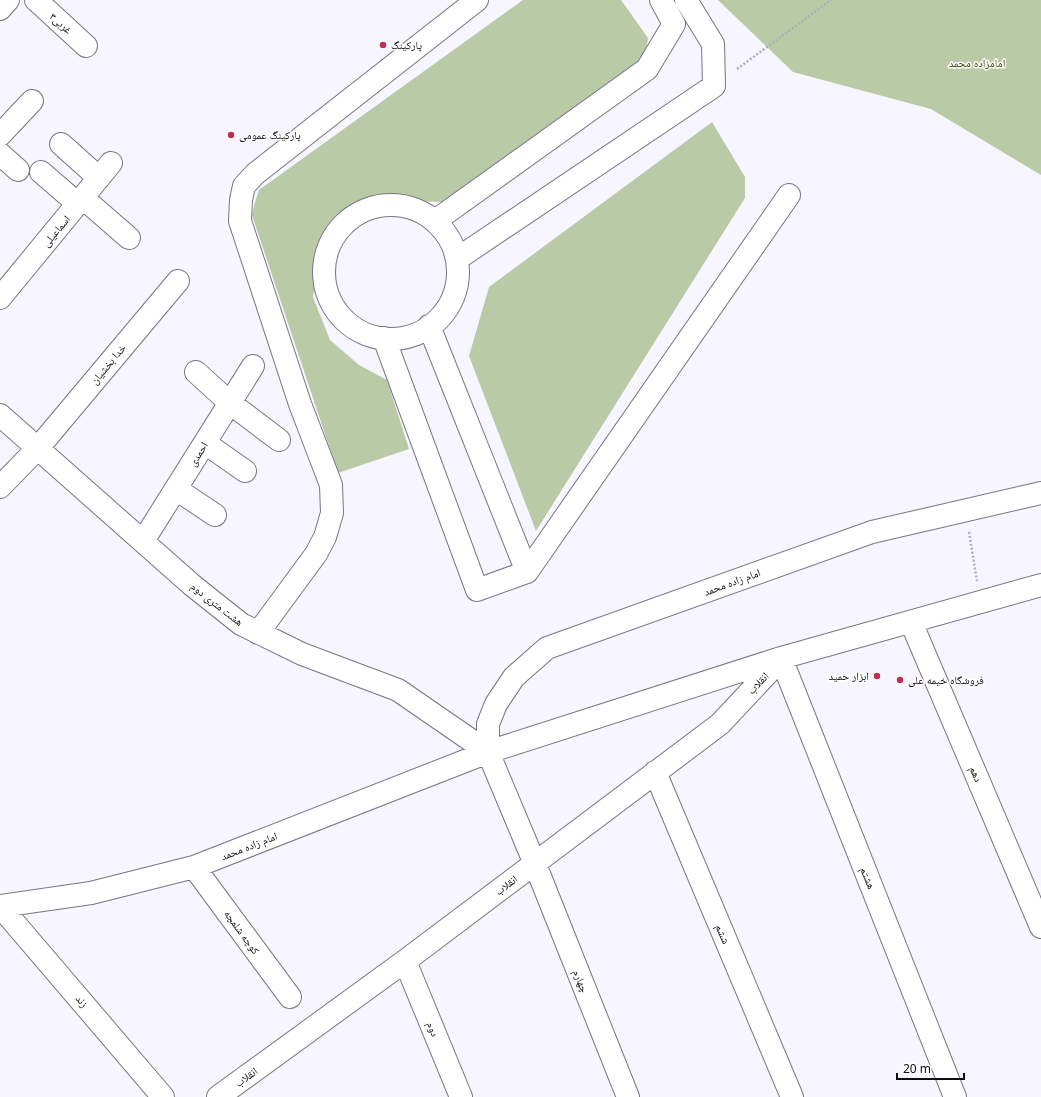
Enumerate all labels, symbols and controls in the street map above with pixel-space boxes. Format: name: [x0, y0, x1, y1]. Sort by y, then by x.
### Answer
street label: غربی۳: [47, 9, 76, 37]
place label: پارکینگ: [391, 37, 422, 52]
marker: پارکینگ: [378, 40, 388, 50]
park label: امامزاده محمد: [949, 55, 1005, 70]
place label: پارکینگ عمومی: [239, 127, 301, 142]
marker: پارکینگ عمومی: [226, 130, 236, 140]
street label: اسماعیلی: [38, 212, 73, 250]
street label: خدا بخشیان: [86, 340, 129, 387]
street label: احمدی: [184, 439, 211, 469]
street label: امام زاده محمد: [701, 564, 762, 599]
street label: هشت متری دوم: [188, 578, 247, 629]
street label: انقلاب: [744, 668, 772, 697]
place label: ابزار حمید: [828, 668, 869, 683]
marker: ابزار حمید: [872, 671, 882, 681]
place label: فروشگاه خیمه علی: [908, 672, 984, 687]
marker: فروشگاه خیمه علی: [895, 675, 905, 685]
street label: دهم: [966, 764, 987, 785]
street label: امام زاده محمد: [218, 828, 279, 863]
street label: هشتم: [856, 864, 880, 892]
street label: انقلاب: [491, 871, 520, 898]
street label: کوچه شلمچه: [221, 907, 264, 957]
street label: ششم: [712, 922, 734, 946]
street label: چهارم: [570, 967, 593, 995]
street label: زند: [73, 991, 92, 1010]
street label: دوم: [424, 1019, 443, 1039]
scale bar: [897, 1055, 964, 1081]
text: 20 m: [903, 1060, 931, 1077]
street label: انقلاب: [231, 1063, 260, 1090]

